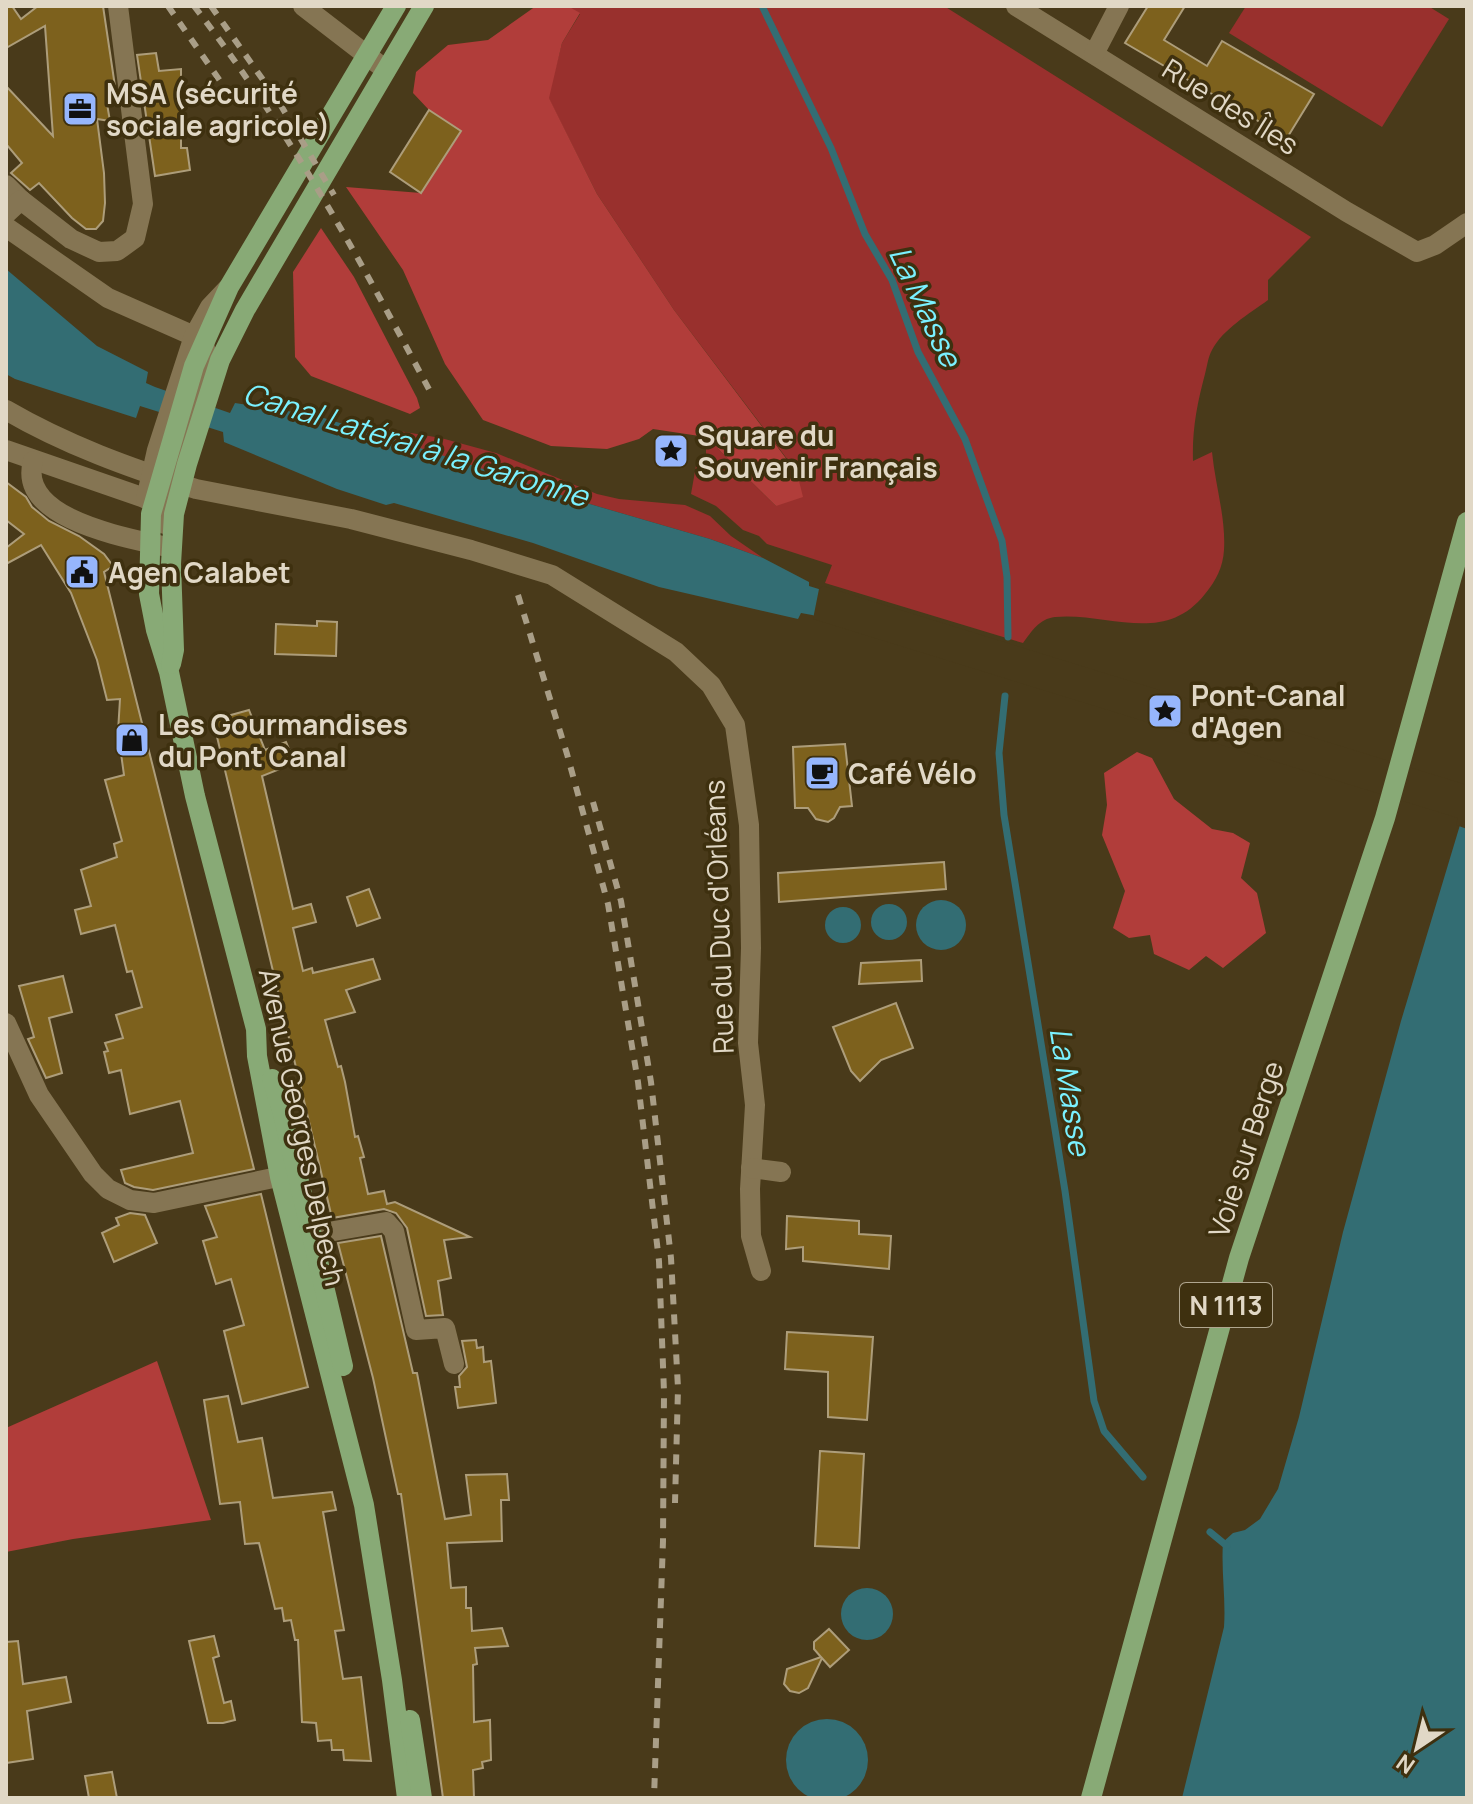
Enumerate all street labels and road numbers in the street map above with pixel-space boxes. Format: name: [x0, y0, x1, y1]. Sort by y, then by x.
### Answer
street label: Rue des Îles: [1156, 49, 1306, 163]
street label: Rue du Duc d'Orléans: [694, 779, 742, 1055]
street label: Avenue Georges Delpech: [251, 965, 355, 1289]
street label: Voie sur Berge: [1199, 1056, 1291, 1242]
road number: N 1113: [1180, 1283, 1272, 1327]

